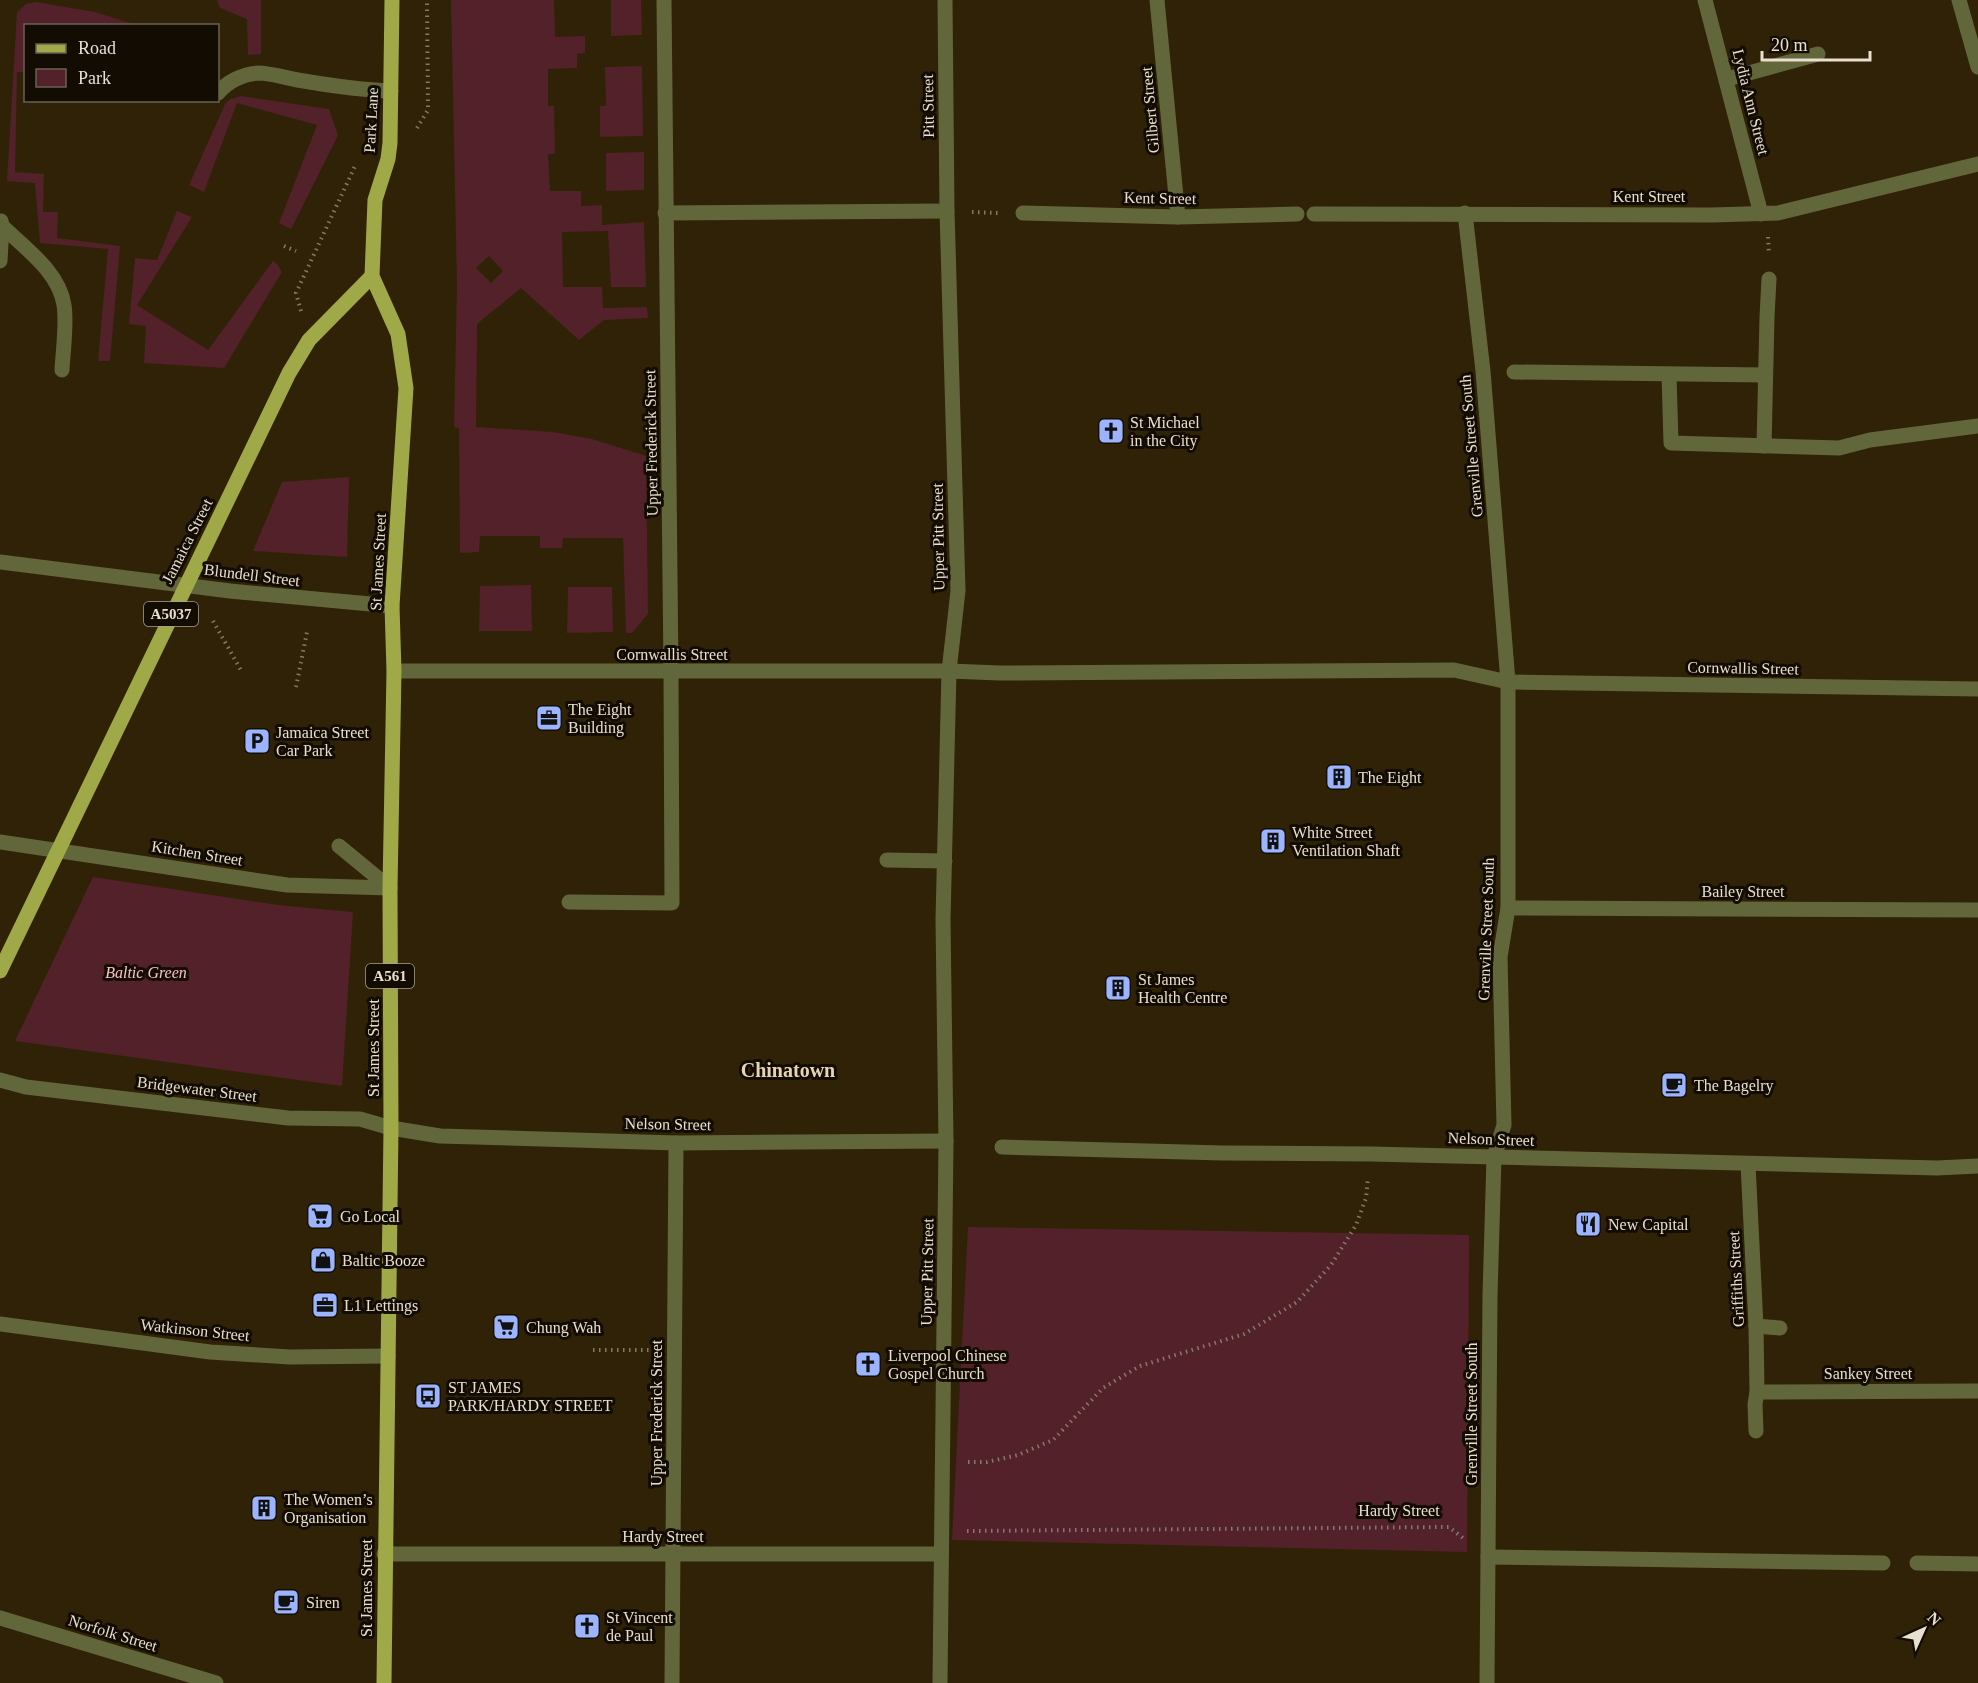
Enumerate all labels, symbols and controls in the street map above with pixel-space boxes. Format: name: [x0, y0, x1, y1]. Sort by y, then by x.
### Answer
legend: [24, 24, 219, 102]
scale bar: [1762, 24, 1870, 62]
text: 20 m: [1771, 35, 1808, 55]
text: Road: [78, 38, 116, 58]
street label: Lydia Ann Street: [1729, 47, 1772, 157]
street label: Gilbert Street: [1138, 66, 1162, 154]
text: Park: [78, 68, 111, 88]
street label: Pitt Street: [919, 74, 937, 138]
street label: Park Lane: [361, 87, 381, 153]
street label: Kent Street: [1613, 188, 1686, 205]
street label: Kent Street: [1124, 189, 1197, 207]
street label: Upper Frederick Street: [641, 369, 662, 516]
street label: Grenville Street South: [1456, 374, 1486, 518]
place label: St Michael in the City: [1130, 414, 1200, 450]
church icon: St Michael in the City: [1096, 416, 1126, 446]
street label: Upper Pitt Street: [929, 483, 948, 591]
street label: Jamaica Street: [158, 495, 216, 586]
street label: St James Street: [367, 512, 389, 611]
street label: Blundell Street: [203, 561, 301, 589]
road number: A5037: [144, 602, 198, 626]
street label: Cornwallis Street: [616, 646, 728, 663]
street label: Cornwallis Street: [1687, 659, 1799, 677]
place label: The Eight Building: [568, 701, 632, 737]
office icon: The Eight Building: [534, 703, 564, 733]
place label: Jamaica Street Car Park: [276, 724, 369, 759]
parking icon: Jamaica Street Car Park: [242, 726, 272, 756]
building icon: The Eight: [1324, 762, 1354, 792]
place label: The Eight: [1358, 769, 1422, 787]
place label: White Street Ventilation Shaft: [1292, 824, 1401, 859]
building icon: White Street Ventilation Shaft: [1258, 826, 1288, 856]
street label: Kitchen Street: [150, 837, 244, 869]
street label: Grenville Street South: [1475, 857, 1497, 1001]
street label: Bailey Street: [1701, 883, 1785, 901]
park label: Baltic Green: [105, 964, 187, 981]
road number: A561: [366, 964, 414, 988]
place label: St James Health Centre: [1138, 971, 1227, 1006]
building icon: St James Health Centre: [1103, 973, 1133, 1003]
street label: St James Street: [365, 999, 382, 1097]
district label: Chinatown: [741, 1059, 835, 1081]
cafe icon: The Bagelry: [1659, 1070, 1689, 1100]
street label: Bridgewater Street: [136, 1073, 258, 1106]
place label: The Bagelry: [1694, 1077, 1774, 1095]
street label: Nelson Street: [625, 1115, 712, 1133]
street label: Nelson Street: [1447, 1129, 1535, 1149]
supermarket icon: Go Local: [305, 1201, 335, 1231]
place label: Go Local: [340, 1208, 401, 1225]
restaurant icon: New Capital: [1573, 1209, 1603, 1239]
place label: New Capital: [1608, 1216, 1689, 1234]
street label: Upper Pitt Street: [918, 1218, 937, 1326]
street label: Griffiths Street: [1725, 1230, 1747, 1327]
shop icon: Baltic Booze: [308, 1245, 338, 1275]
place label: Baltic Booze: [342, 1252, 425, 1269]
office icon: L1 Lettings: [310, 1290, 340, 1320]
place label: L1 Lettings: [344, 1297, 418, 1315]
supermarket icon: Chung Wah: [491, 1312, 521, 1342]
street label: Watkinson Street: [140, 1316, 251, 1344]
place label: Chung Wah: [526, 1319, 601, 1337]
street label: Upper Frederick Street: [648, 1339, 666, 1486]
street label: Grenville Street South: [1463, 1342, 1480, 1486]
place label: Liverpool Chinese Gospel Church: [888, 1347, 1007, 1383]
church icon: Liverpool Chinese Gospel Church: [853, 1349, 883, 1379]
street label: Sankey Street: [1824, 1365, 1913, 1383]
place label: ST JAMES PARK/HARDY STREET: [448, 1379, 613, 1414]
bus stop icon: ST JAMES PARK/HARDY STREET: [413, 1381, 443, 1411]
place label: The Women’s Organisation: [284, 1491, 373, 1527]
building icon: The Women’s Organisation: [249, 1493, 279, 1523]
street label: Hardy Street: [1358, 1502, 1440, 1520]
street label: Hardy Street: [622, 1528, 704, 1546]
street label: St James Street: [358, 1539, 375, 1637]
cafe icon: Siren: [271, 1587, 301, 1617]
place label: Siren: [306, 1594, 340, 1611]
north arrow: [1894, 1599, 1954, 1659]
place label: St Vincent de Paul: [606, 1609, 673, 1644]
text: N: [1924, 1609, 1945, 1629]
street label: Norfolk Street: [67, 1611, 160, 1655]
church icon: St Vincent de Paul: [572, 1611, 602, 1641]

